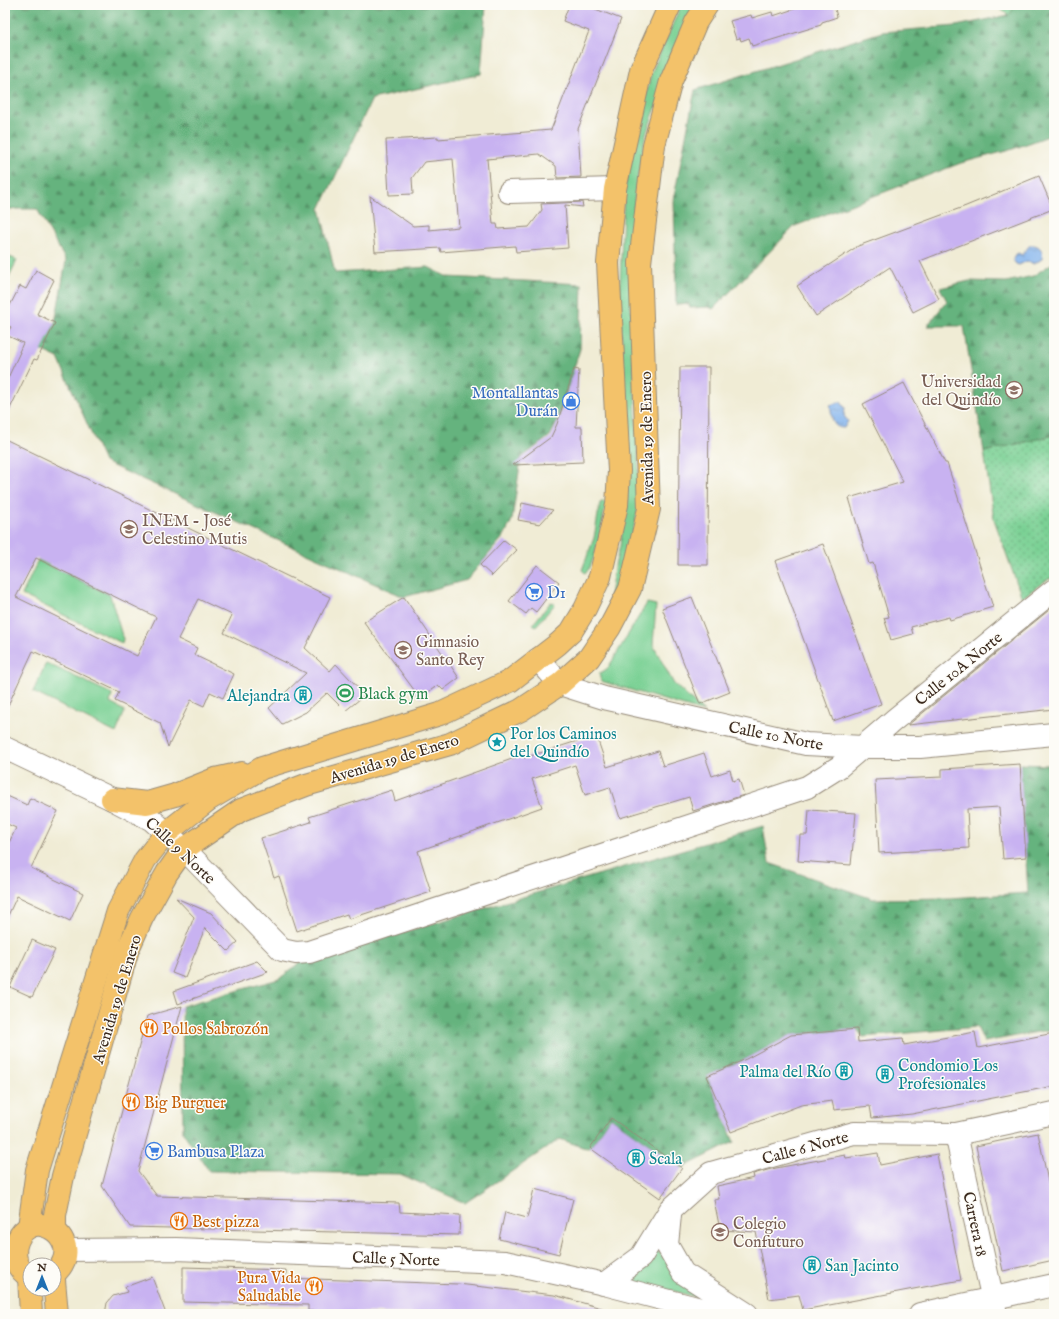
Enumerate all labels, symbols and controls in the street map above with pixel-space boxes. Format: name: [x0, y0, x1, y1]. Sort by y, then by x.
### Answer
street label: Avenida 19 de Enero: [637, 371, 659, 506]
place label: Universidad del Quindío: [921, 373, 1001, 411]
school or university icon: Universidad del Quindío: [1004, 380, 1024, 400]
place label: Montallantas Durán: [471, 384, 558, 422]
shop icon: Montallantas Durán: [561, 391, 581, 411]
place label: INEM - José Celestino Mutis: [142, 512, 247, 550]
school or university icon: INEM - José Celestino Mutis: [119, 519, 139, 539]
supermarket icon: D1: [524, 582, 544, 602]
place label: D1: [547, 584, 566, 604]
street label: Calle 10A Norte: [912, 628, 1007, 711]
place label: Gimnasio Santo Rey: [416, 633, 485, 671]
school or university icon: Gimnasio Santo Rey: [393, 640, 413, 660]
sports icon: Black gym: [335, 683, 355, 703]
building icon: Alejandra: [293, 685, 313, 705]
place label: Black gym: [358, 685, 428, 705]
place label: Alejandra: [226, 687, 290, 707]
street label: Calle 10 Norte: [727, 718, 825, 756]
place label: Por los Caminos del Quindío: [510, 725, 617, 763]
street label: Avenida 19 de Enero: [327, 731, 462, 789]
place icon: Por los Caminos del Quindío: [487, 732, 507, 752]
street label: Calle 9 Norte: [140, 814, 219, 889]
street label: Avenida 19 de Enero: [89, 932, 147, 1067]
restaurant icon: Pollos Sabrozón: [139, 1018, 159, 1038]
place label: Pollos Sabrozón: [162, 1020, 269, 1040]
place label: Condomio Los Profesionales: [898, 1057, 999, 1095]
building icon: Palma del Río: [834, 1061, 854, 1081]
place label: Palma del Río: [739, 1063, 831, 1083]
building icon: Condomio Los Profesionales: [875, 1064, 895, 1084]
restaurant icon: Big Burguer: [121, 1092, 141, 1112]
place label: Big Burguer: [144, 1094, 226, 1114]
street label: Calle 6 Norte: [760, 1128, 851, 1170]
supermarket icon: Bambusa Plaza: [144, 1141, 164, 1161]
place label: Bambusa Plaza: [167, 1143, 265, 1163]
building icon: Scala: [626, 1148, 646, 1168]
place label: Scala: [649, 1150, 682, 1170]
street label: Carrera 18: [957, 1190, 991, 1259]
restaurant icon: Best pizza: [169, 1211, 189, 1231]
place label: Best pizza: [192, 1213, 259, 1233]
place label: Colegio Confuturo: [733, 1215, 804, 1253]
school or university icon: Colegio Confuturo: [710, 1222, 730, 1242]
street label: Calle 5 Norte: [352, 1248, 440, 1272]
building icon: San Jacinto: [802, 1255, 822, 1275]
north arrow: [22, 1257, 62, 1297]
place label: San Jacinto: [825, 1257, 899, 1277]
text: N: [36, 1261, 47, 1275]
place label: Pura Vida Saludable: [237, 1269, 301, 1307]
restaurant icon: Pura Vida Saludable: [304, 1276, 324, 1296]

